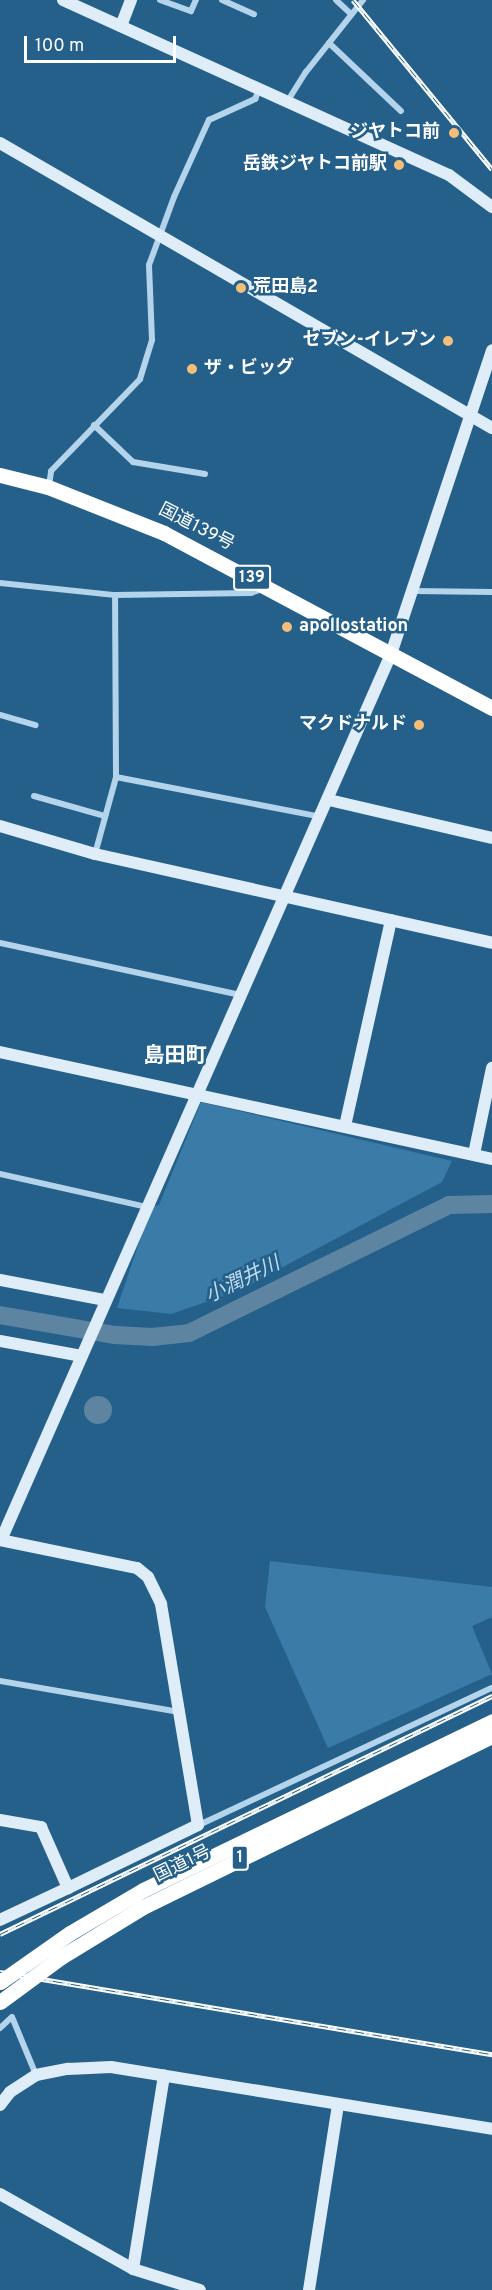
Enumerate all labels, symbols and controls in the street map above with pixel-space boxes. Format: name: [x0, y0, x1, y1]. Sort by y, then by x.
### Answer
scale bar: [27, 24, 178, 62]
text: 100 m: [35, 35, 84, 58]
place label: ジヤトコ前: [350, 122, 440, 144]
marker: ジヤトコ前: [445, 124, 463, 142]
place label: 岳鉄ジヤトコ前駅: [243, 154, 387, 176]
marker: 岳鉄ジヤトコ前駅: [392, 158, 406, 172]
place label: 荒田島2: [253, 277, 318, 299]
marker: 荒田島2: [234, 281, 248, 295]
place label: セブン-イレブン: [303, 330, 436, 352]
marker: セブン-イレブン: [441, 334, 455, 348]
place label: ザ・ビッグ: [204, 358, 294, 380]
marker: ザ・ビッグ: [185, 362, 199, 376]
street label: 国道139号: [155, 500, 237, 556]
road number: 139: [232, 565, 272, 591]
place label: apollostation: [299, 616, 408, 638]
marker: apollostation: [280, 620, 294, 634]
place label: マクドナルド: [299, 714, 407, 736]
marker: マクドナルド: [412, 718, 426, 732]
district label: 島田町: [144, 1044, 206, 1070]
water label: 小潤井川: [202, 1253, 284, 1309]
street label: 国道1号: [151, 1842, 215, 1888]
road number: 1: [230, 1845, 250, 1871]

